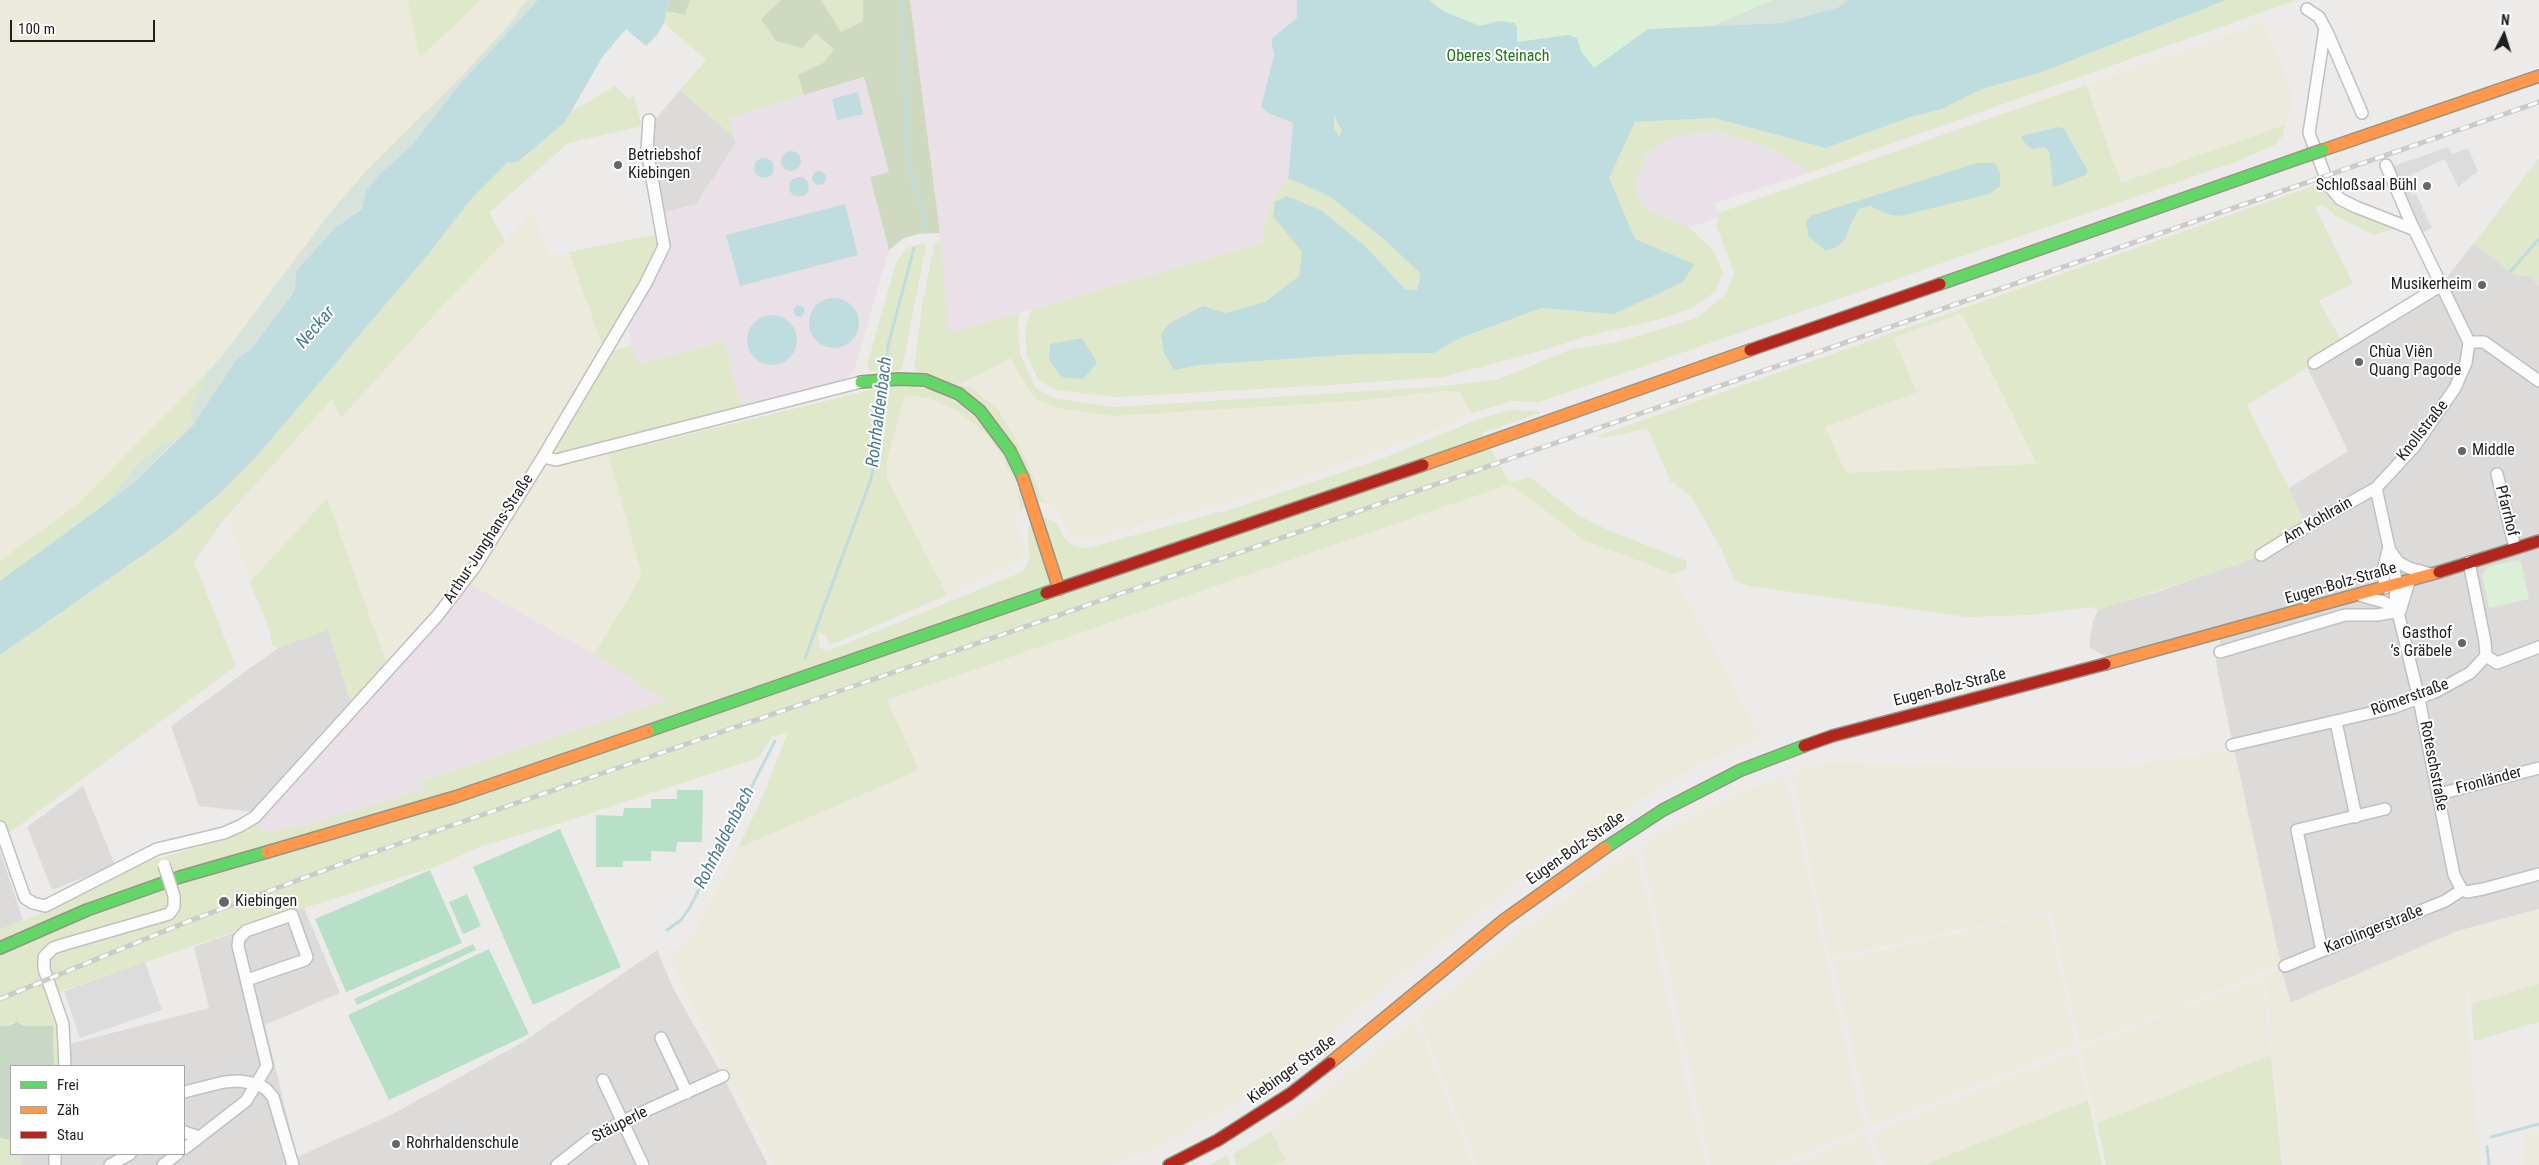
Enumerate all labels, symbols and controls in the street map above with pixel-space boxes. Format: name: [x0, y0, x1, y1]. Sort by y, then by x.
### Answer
scale bar: [12, 10, 158, 42]
north arrow: [2479, 10, 2529, 60]
text: N: [2500, 12, 2510, 28]
text: 100 m: [18, 20, 55, 38]
park label: Oberes Steinach: [1447, 47, 1549, 67]
place label: Betriebshof Kiebingen: [628, 146, 701, 184]
marker: Betriebshof Kiebingen: [612, 159, 624, 171]
place label: Schloßsaal Bühl: [2316, 176, 2417, 196]
marker: Schloßsaal Bühl: [2421, 180, 2433, 192]
place label: Musikerheim: [2391, 275, 2472, 295]
marker: Musikerheim: [2476, 279, 2488, 291]
water label: Neckar: [292, 303, 340, 353]
place label: Chùa Viên Quang Pagode: [2369, 343, 2461, 381]
water label: Rohrhaldenbach: [862, 355, 898, 469]
marker: Chùa Viên Quang Pagode: [2353, 356, 2365, 368]
street label: Knollstraße: [2393, 397, 2453, 465]
place label: Middle: [2472, 441, 2515, 461]
marker: Middle: [2456, 445, 2468, 457]
street label: Arthur-Junghans-Straße: [440, 471, 538, 607]
street label: Pfarrhof: [2490, 483, 2522, 539]
street label: Am Kohlrain: [2280, 494, 2356, 548]
street label: Eugen-Bolz-Straße: [2283, 559, 2399, 609]
place label: Gasthof ’s Gräbele: [2391, 624, 2452, 662]
marker: Gasthof ’s Gräbele: [2456, 637, 2468, 649]
street label: Eugen-Bolz-Straße: [1892, 665, 2008, 711]
street label: Römerstraße: [2369, 675, 2451, 721]
street label: Roteschstraße: [2415, 719, 2451, 813]
street label: Fronländer: [2454, 763, 2524, 799]
water label: Rohrhaldenbach: [690, 783, 760, 893]
street label: Eugen-Bolz-Straße: [1523, 808, 1629, 890]
place label: Kiebingen: [235, 892, 297, 912]
marker: Kiebingen: [217, 895, 231, 909]
street label: Karolingerstraße: [2322, 902, 2426, 958]
street label: Kiebinger Straße: [1244, 1032, 1340, 1108]
legend: [10, 1065, 185, 1155]
text: Frei: [57, 1076, 79, 1094]
text: Zäh: [57, 1101, 79, 1119]
street label: Stäuperle: [589, 1103, 651, 1147]
text: Stau: [57, 1126, 84, 1144]
place label: Rohrhaldenschule: [406, 1134, 519, 1154]
marker: Rohrhaldenschule: [390, 1138, 402, 1150]

